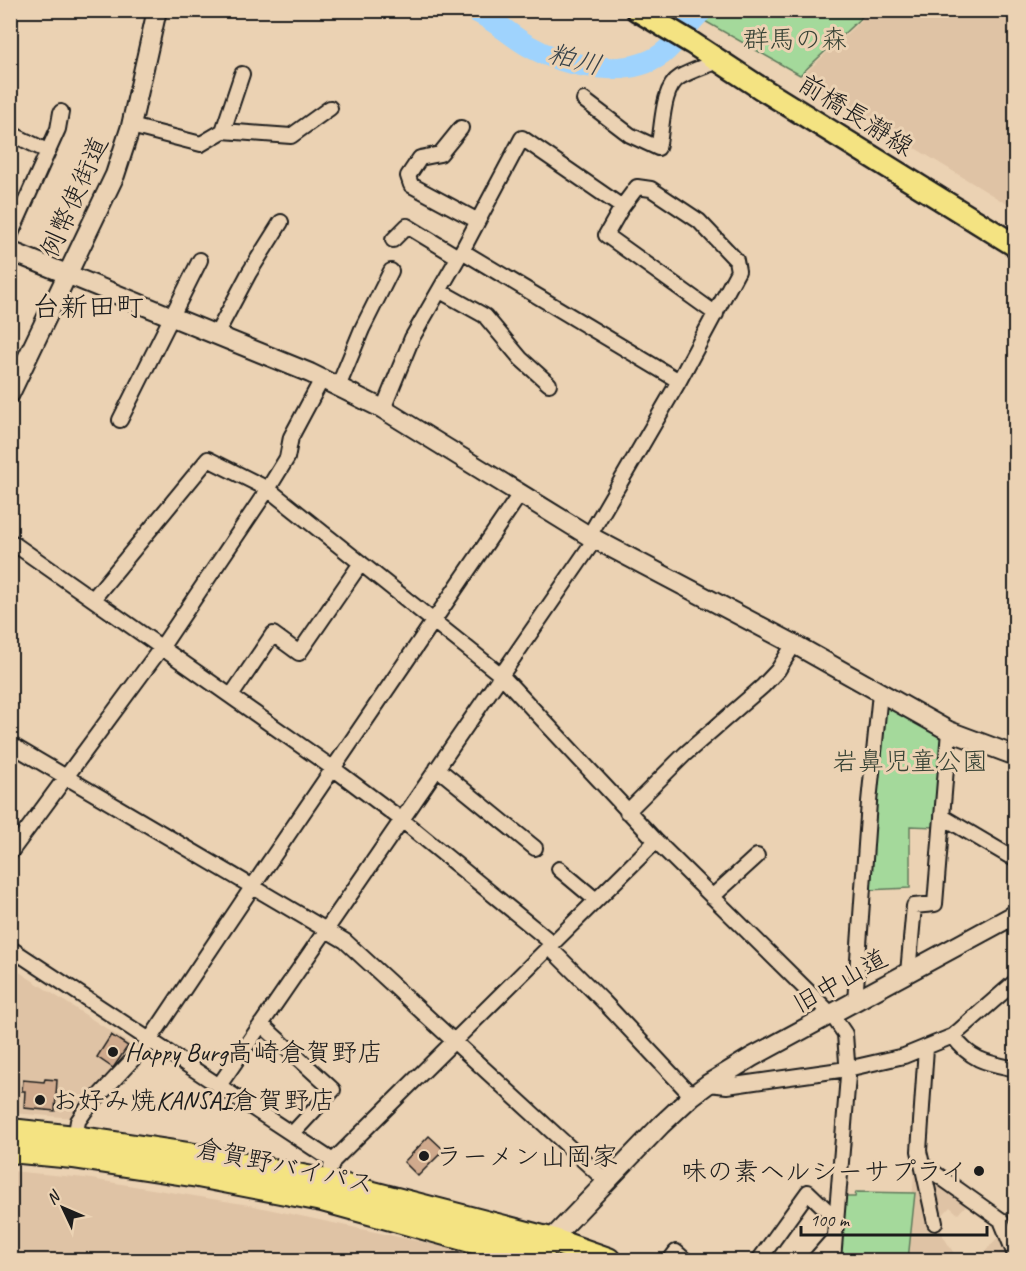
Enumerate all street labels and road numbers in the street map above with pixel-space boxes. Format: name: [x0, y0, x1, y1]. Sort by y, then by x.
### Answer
street label: 前橋長瀞線: [792, 67, 920, 163]
street label: 例幣使街道: [32, 131, 116, 263]
street label: 旧中山道: [787, 941, 893, 1021]
street label: 倉賀野バイパス: [193, 1131, 377, 1201]

